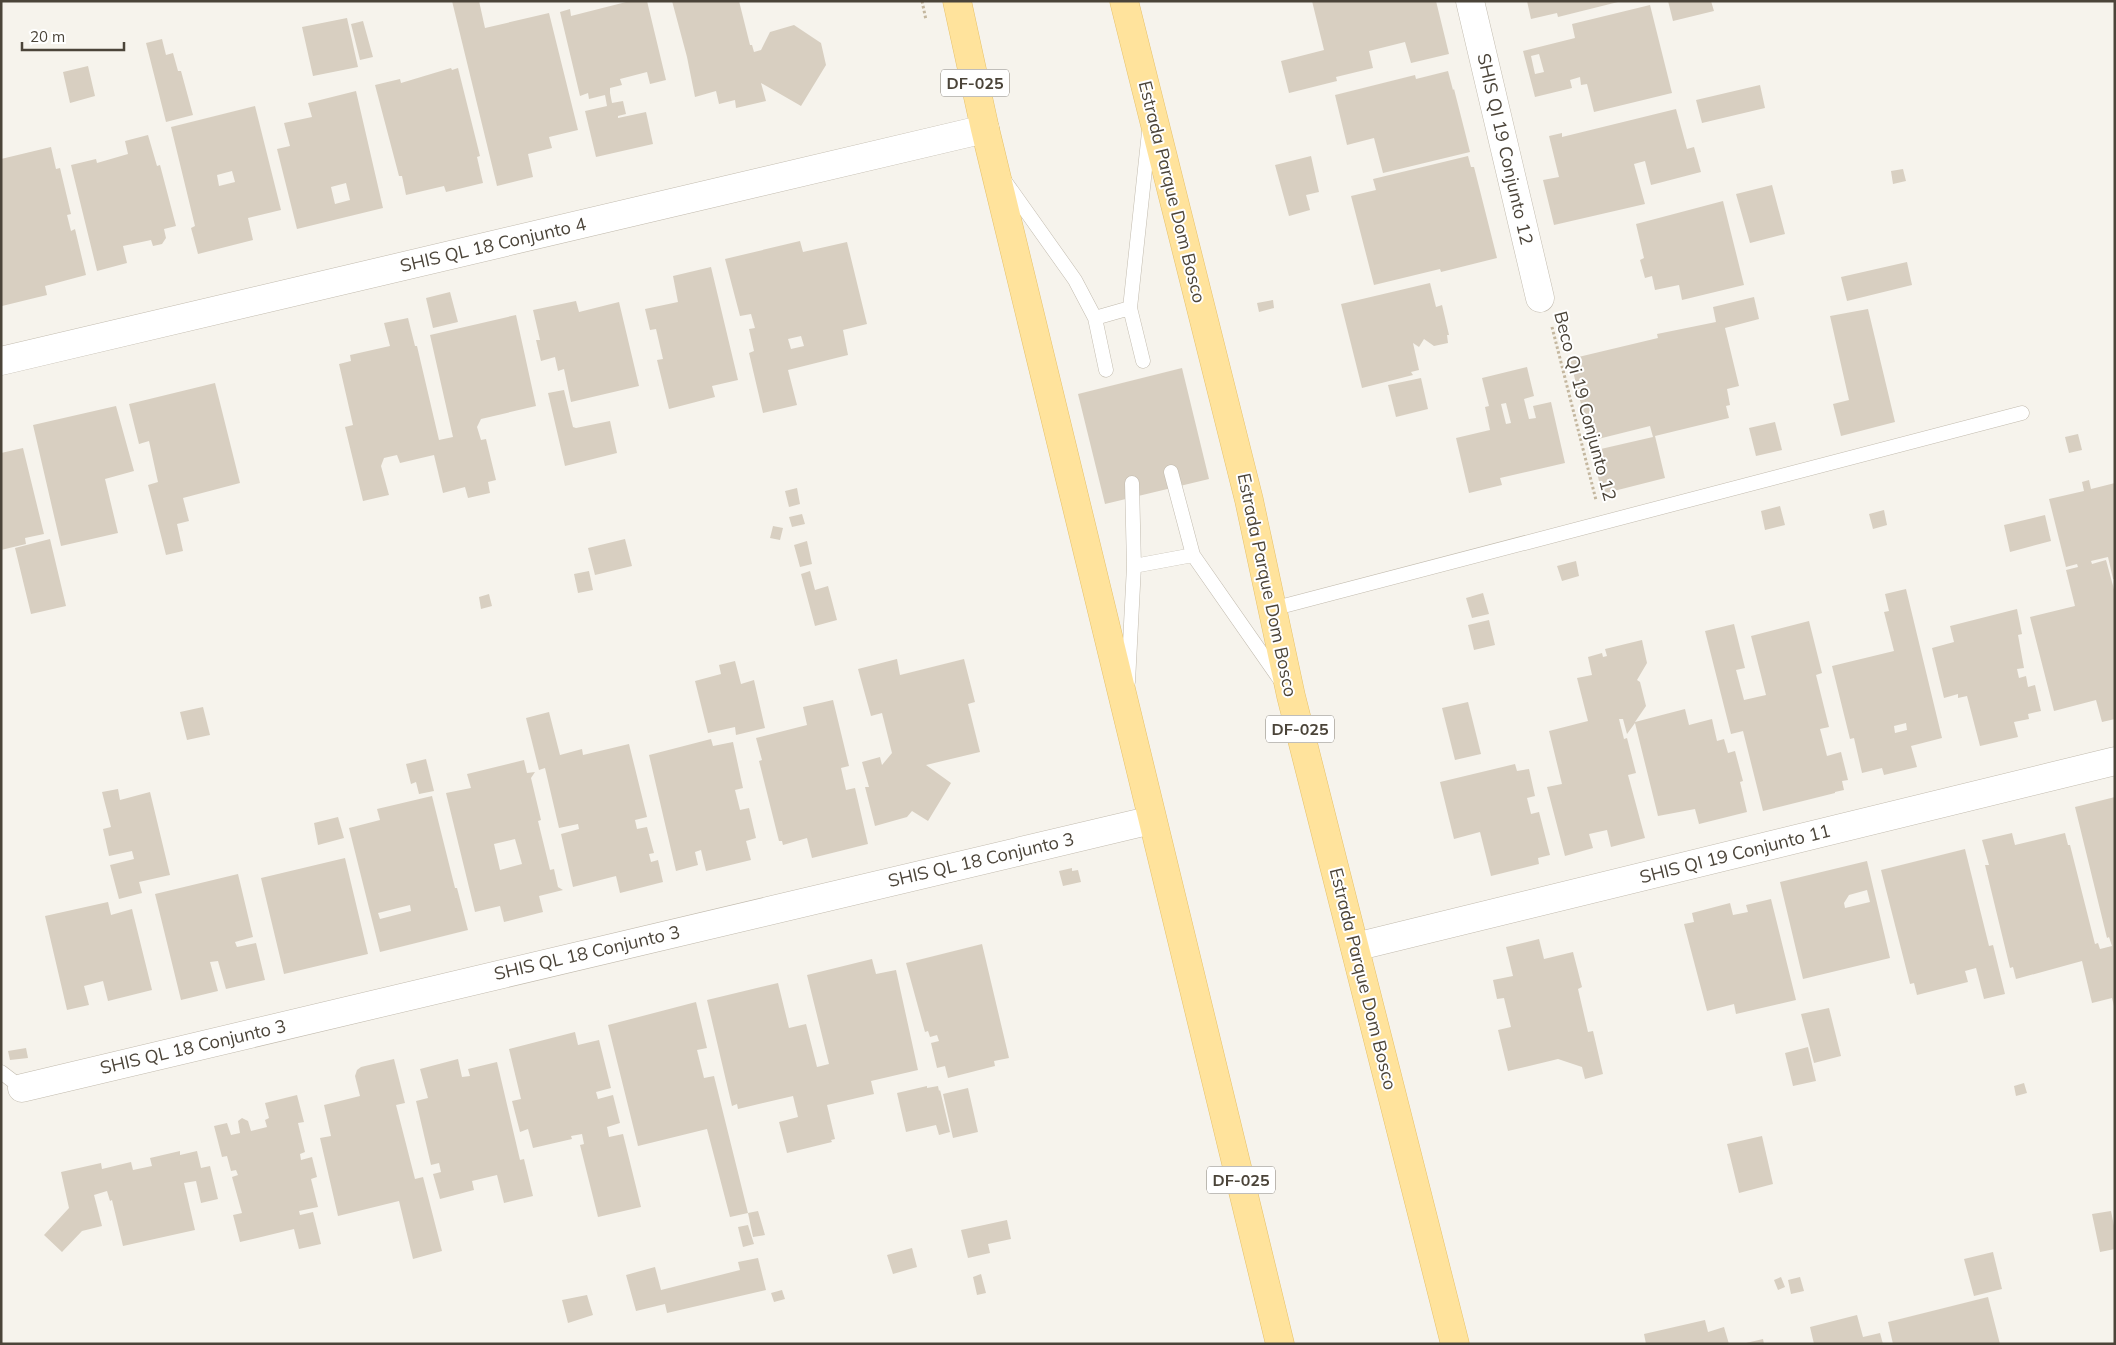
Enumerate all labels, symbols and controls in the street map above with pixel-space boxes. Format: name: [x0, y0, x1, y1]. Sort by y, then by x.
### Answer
scale bar: [22, 20, 125, 52]
text: 20 m: [30, 27, 65, 46]
street label: SHIS QI 19 Conjunto 12: [1472, 51, 1539, 247]
road number: DF-025: [941, 70, 1009, 96]
street label: Estrada Parque Dom Bosco: [1134, 78, 1211, 305]
street label: SHIS QL 18 Conjunto 4: [398, 212, 588, 277]
street label: Beco Qi 19 Conjunto 12: [1549, 309, 1622, 503]
street label: Estrada Parque Dom Bosco: [1233, 471, 1302, 699]
road number: DF-025: [1266, 716, 1334, 742]
street label: SHIS QI 19 Conjunto 11: [1637, 819, 1833, 888]
street label: SHIS QL 18 Conjunto 3: [886, 827, 1076, 892]
street label: Estrada Parque Dom Bosco: [1325, 865, 1402, 1092]
street label: SHIS QL 18 Conjunto 3: [492, 920, 682, 985]
street label: SHIS QL 18 Conjunto 3: [98, 1014, 288, 1079]
road number: DF-025: [1207, 1166, 1275, 1194]

